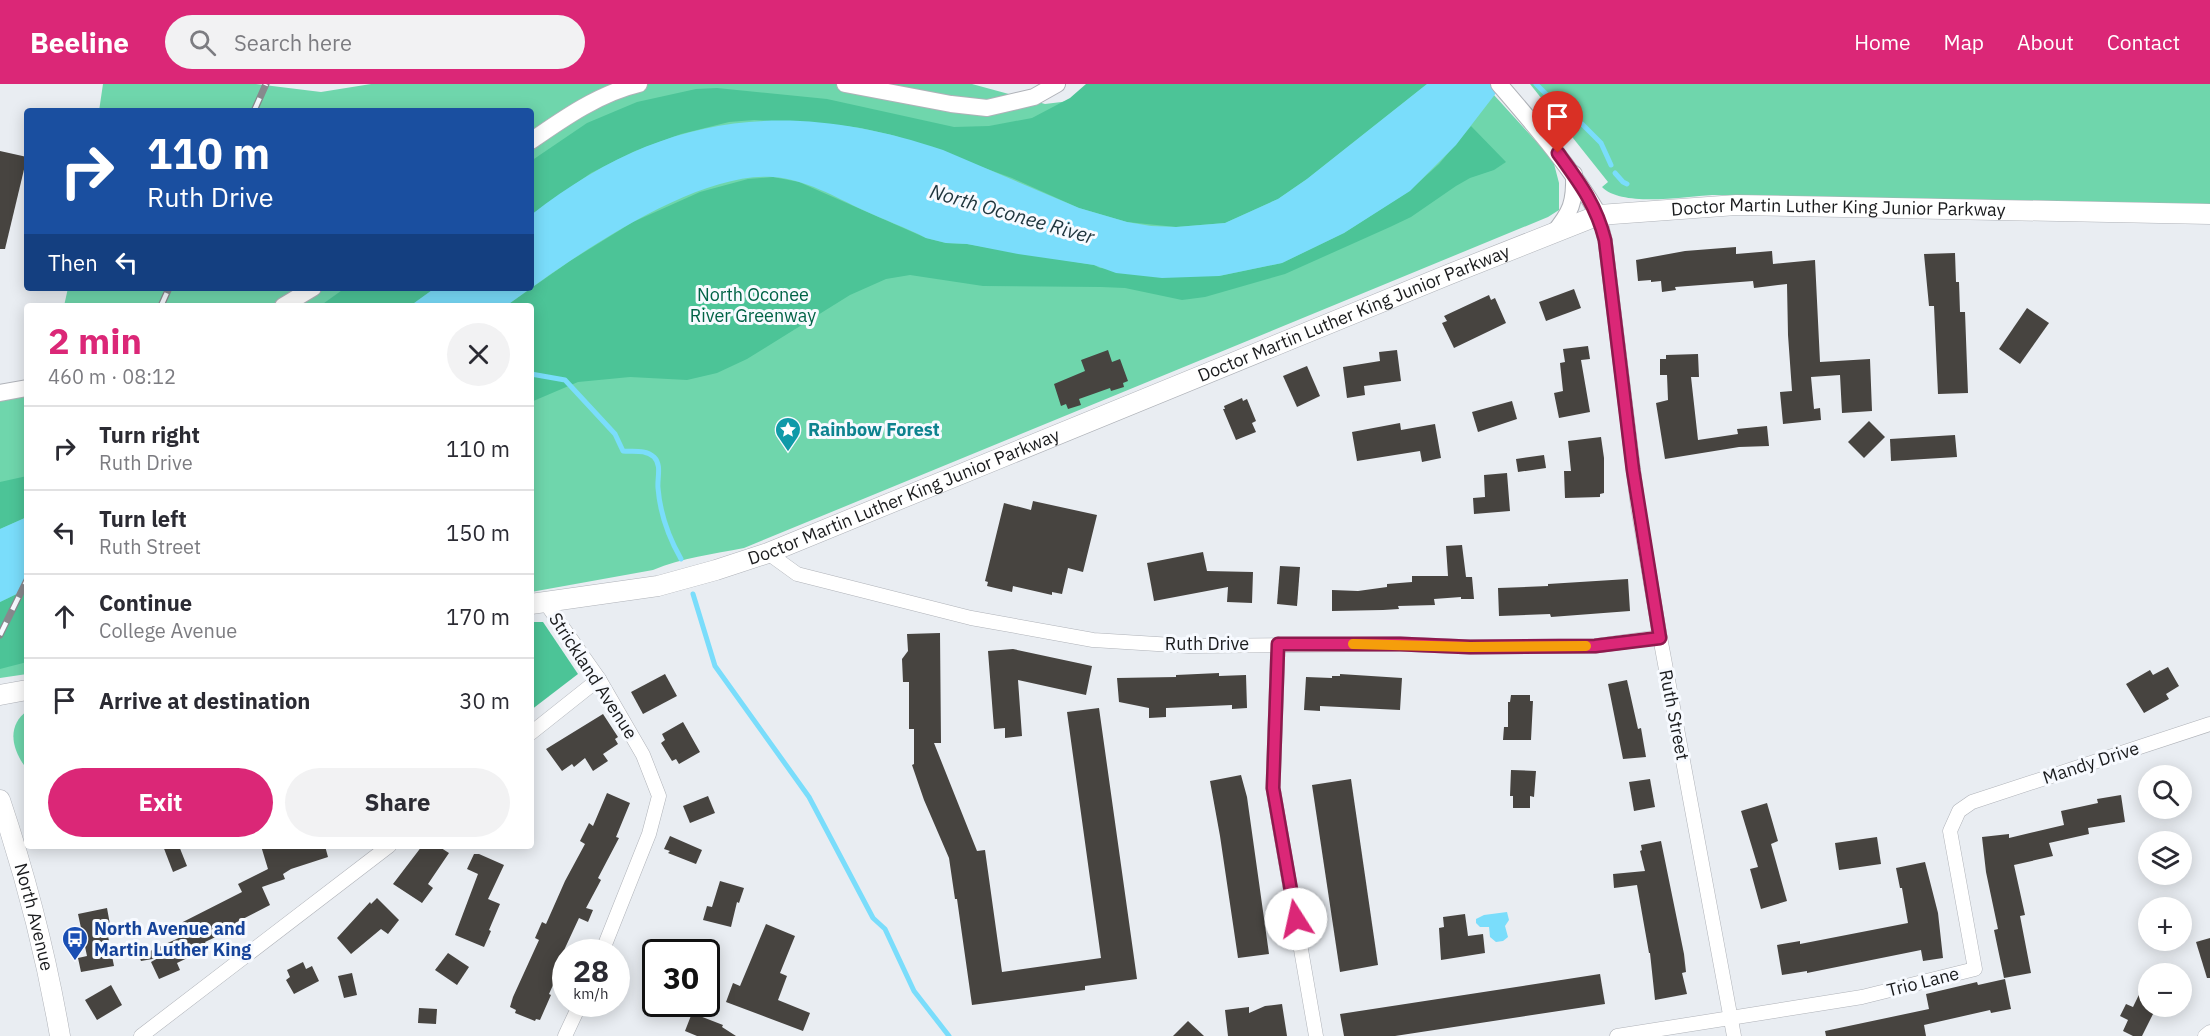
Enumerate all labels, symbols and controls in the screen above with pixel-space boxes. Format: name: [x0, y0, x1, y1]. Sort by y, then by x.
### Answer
search box: [165, 15, 585, 69]
text: Beeline: [30, 24, 129, 61]
icon: search: [186, 26, 219, 59]
text: Search here: [234, 28, 352, 57]
text: Home: [1854, 28, 1911, 56]
text: Map: [1944, 28, 1984, 56]
text: About: [2017, 28, 2074, 56]
text: Contact: [2107, 28, 2180, 56]
pin: [1532, 91, 1583, 153]
icon: arrive: [1541, 100, 1574, 133]
text: 110 m: [147, 126, 270, 181]
icon: right: [48, 132, 126, 210]
water label: North Oconee River: [927, 177, 1098, 250]
text: Ruth Drive: [147, 179, 273, 214]
street label: Doctor Martin Luther King Junior Parkway: [1670, 193, 2006, 221]
street label: Doctor Martin Luther King Junior Parkway: [1194, 240, 1513, 387]
icon: left: [110, 246, 143, 279]
text: Then: [48, 248, 98, 277]
park label: North Oconee River Greenway: [690, 283, 816, 327]
text: 2 min: [48, 317, 142, 364]
button: close: [447, 323, 510, 386]
text: 460 m · 08:12: [48, 363, 176, 390]
place icon: Rainbow Forest: [773, 415, 803, 453]
place label: Rainbow Forest: [808, 418, 940, 441]
text: Turn right: [99, 420, 200, 449]
street label: Doctor Martin Luther King Junior Parkway: [745, 423, 1063, 570]
icon: right: [48, 432, 81, 465]
text: 110 m: [446, 434, 510, 463]
text: Ruth Drive: [99, 449, 193, 476]
text: Turn left: [99, 504, 187, 533]
icon: left: [48, 516, 81, 549]
text: 150 m: [446, 518, 510, 547]
text: Ruth Street: [99, 533, 201, 560]
text: Continue: [99, 588, 192, 617]
icon: ahead: [48, 600, 81, 633]
text: 170 m: [446, 602, 510, 631]
street label: Strickland Avenue: [544, 608, 643, 743]
text: College Avenue: [99, 617, 237, 644]
street label: Ruth Drive: [1165, 632, 1249, 655]
street label: Ruth Street: [1654, 668, 1695, 762]
icon: arrive: [48, 684, 81, 717]
text: Arrive at destination: [99, 686, 310, 715]
text: 30 m: [459, 686, 510, 715]
street label: Mandy Drive: [2040, 736, 2142, 789]
map controls: [2138, 765, 2192, 1017]
button: search: [2138, 765, 2192, 819]
button: Exit: [48, 768, 273, 837]
button: Share: [285, 768, 510, 837]
button: layers: [2138, 831, 2192, 885]
street label: North Avenue: [9, 860, 59, 973]
position arrow: [1264, 887, 1328, 951]
button: +: [2138, 897, 2192, 951]
place label: North Avenue and Martin Luther King: [94, 917, 251, 961]
bus stop icon: North Avenue and Martin Luther King: [60, 924, 90, 962]
speed limit sign: 30: [642, 939, 720, 1017]
text: 28: [573, 951, 609, 990]
street label: Trio Lane: [1884, 961, 1961, 1002]
button: −: [2138, 963, 2192, 1017]
text: km/h: [573, 984, 609, 1003]

